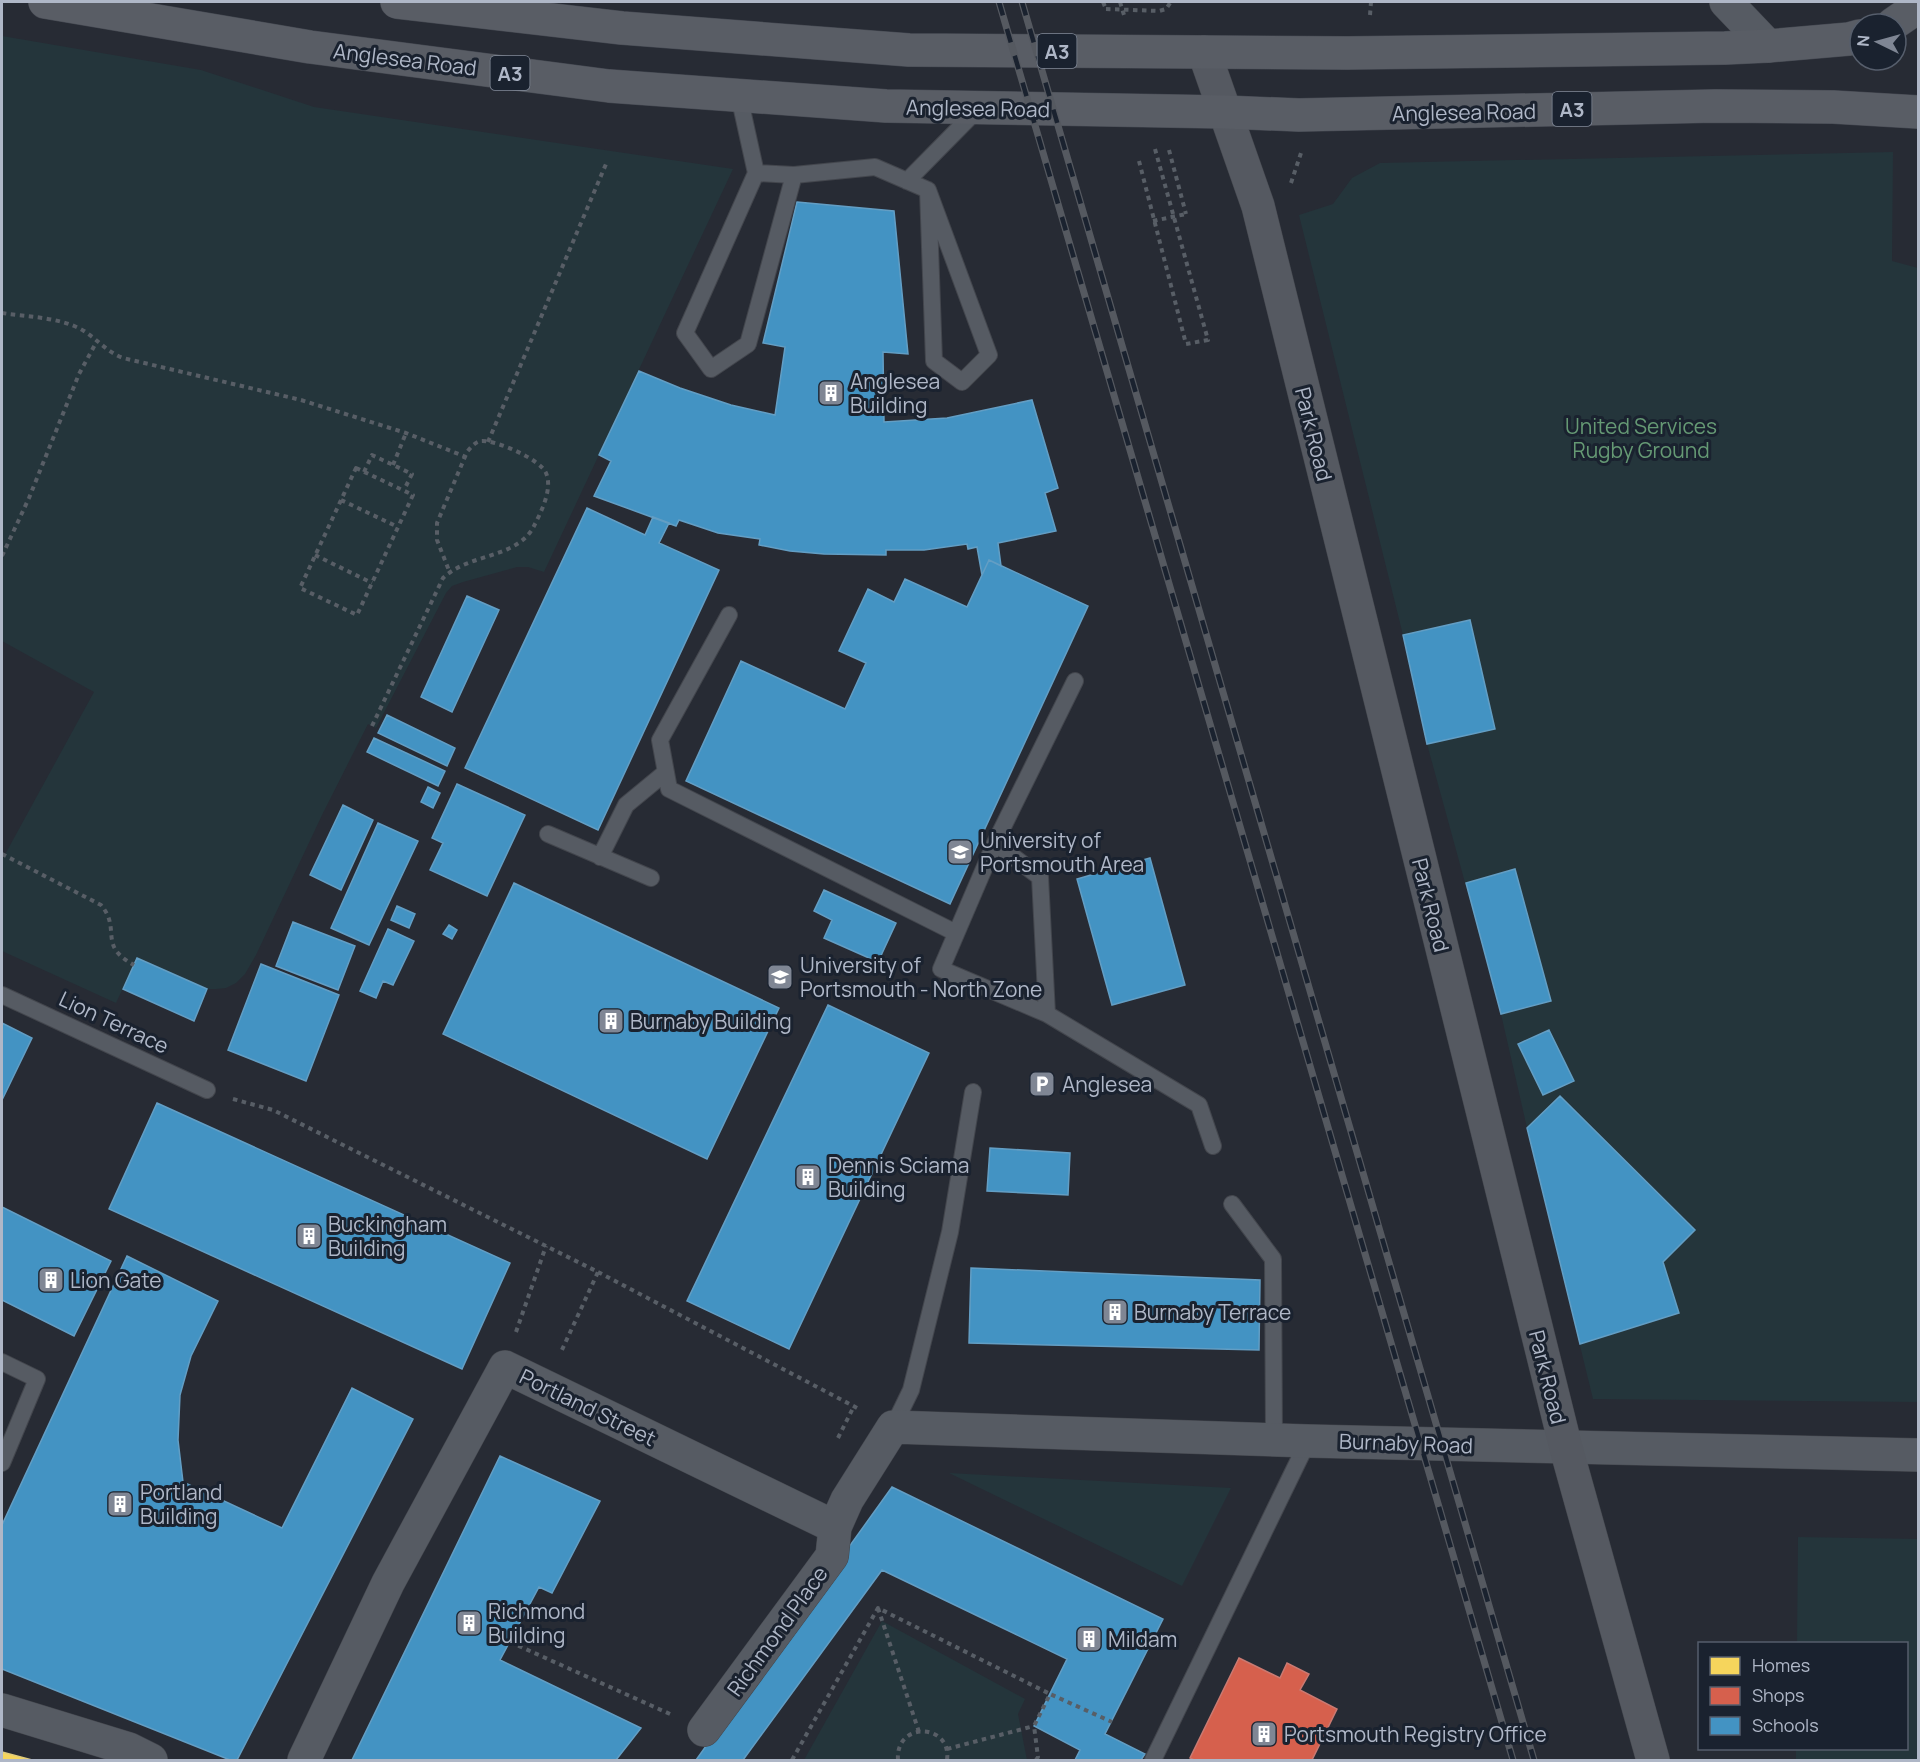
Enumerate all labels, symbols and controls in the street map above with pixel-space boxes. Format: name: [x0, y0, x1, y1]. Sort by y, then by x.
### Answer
north arrow: [1848, 12, 1908, 72]
road number: A3: [1038, 34, 1076, 68]
text: N: [1852, 34, 1875, 47]
street label: Anglesea Road: [332, 36, 478, 82]
road number: A3: [490, 56, 530, 90]
road number: A3: [1552, 92, 1592, 126]
street label: Anglesea Road: [906, 93, 1050, 123]
street label: Anglesea Road: [1392, 97, 1536, 127]
place label: Anglesea Building: [850, 367, 940, 419]
building icon: Anglesea Building: [816, 378, 846, 408]
street label: Park Road: [1289, 384, 1339, 484]
park label: United Services Rugby Ground: [1565, 412, 1717, 464]
place label: University of Portsmouth Area: [980, 826, 1144, 878]
school or university icon: University of Portsmouth Area: [945, 837, 975, 867]
street label: Park Road: [1406, 855, 1456, 955]
place label: University of Portsmouth - North Zone: [800, 951, 1042, 1003]
school or university icon: University of Portsmouth - North Zone: [765, 962, 795, 992]
street label: Lion Terrace: [55, 984, 173, 1060]
building icon: Burnaby Building: [596, 1006, 626, 1036]
place label: Burnaby Building: [630, 1007, 792, 1035]
parking icon: Anglesea: [1027, 1069, 1057, 1099]
place label: Anglesea: [1062, 1070, 1152, 1098]
place label: Dennis Sciama Building: [828, 1151, 969, 1203]
building icon: Dennis Sciama Building: [793, 1162, 823, 1192]
place label: Buckingham Building: [328, 1210, 447, 1262]
building icon: Buckingham Building: [294, 1221, 324, 1251]
building icon: Lion Gate: [36, 1265, 66, 1295]
place label: Lion Gate: [70, 1266, 161, 1294]
building icon: Burnaby Terrace: [1100, 1297, 1130, 1327]
place label: Burnaby Terrace: [1134, 1298, 1291, 1326]
street label: Park Road: [1523, 1327, 1573, 1427]
street label: Portland Street: [515, 1362, 661, 1452]
street label: Burnaby Road: [1339, 1427, 1473, 1459]
place label: Portland Building: [140, 1478, 222, 1530]
building icon: Portland Building: [105, 1489, 135, 1519]
street label: Richmond Place: [720, 1560, 834, 1702]
place label: Richmond Building: [488, 1597, 585, 1649]
building icon: Richmond Building: [454, 1608, 484, 1638]
building icon: Mildam: [1074, 1624, 1104, 1654]
place label: Mildam: [1108, 1625, 1177, 1653]
legend: [1698, 1642, 1908, 1750]
text: Homes: [1752, 1653, 1810, 1677]
text: Shops: [1752, 1683, 1804, 1707]
text: Schools: [1752, 1713, 1819, 1737]
building icon: Portsmouth Registry Office: [1249, 1719, 1279, 1749]
place label: Portsmouth Registry Office: [1284, 1720, 1547, 1748]

